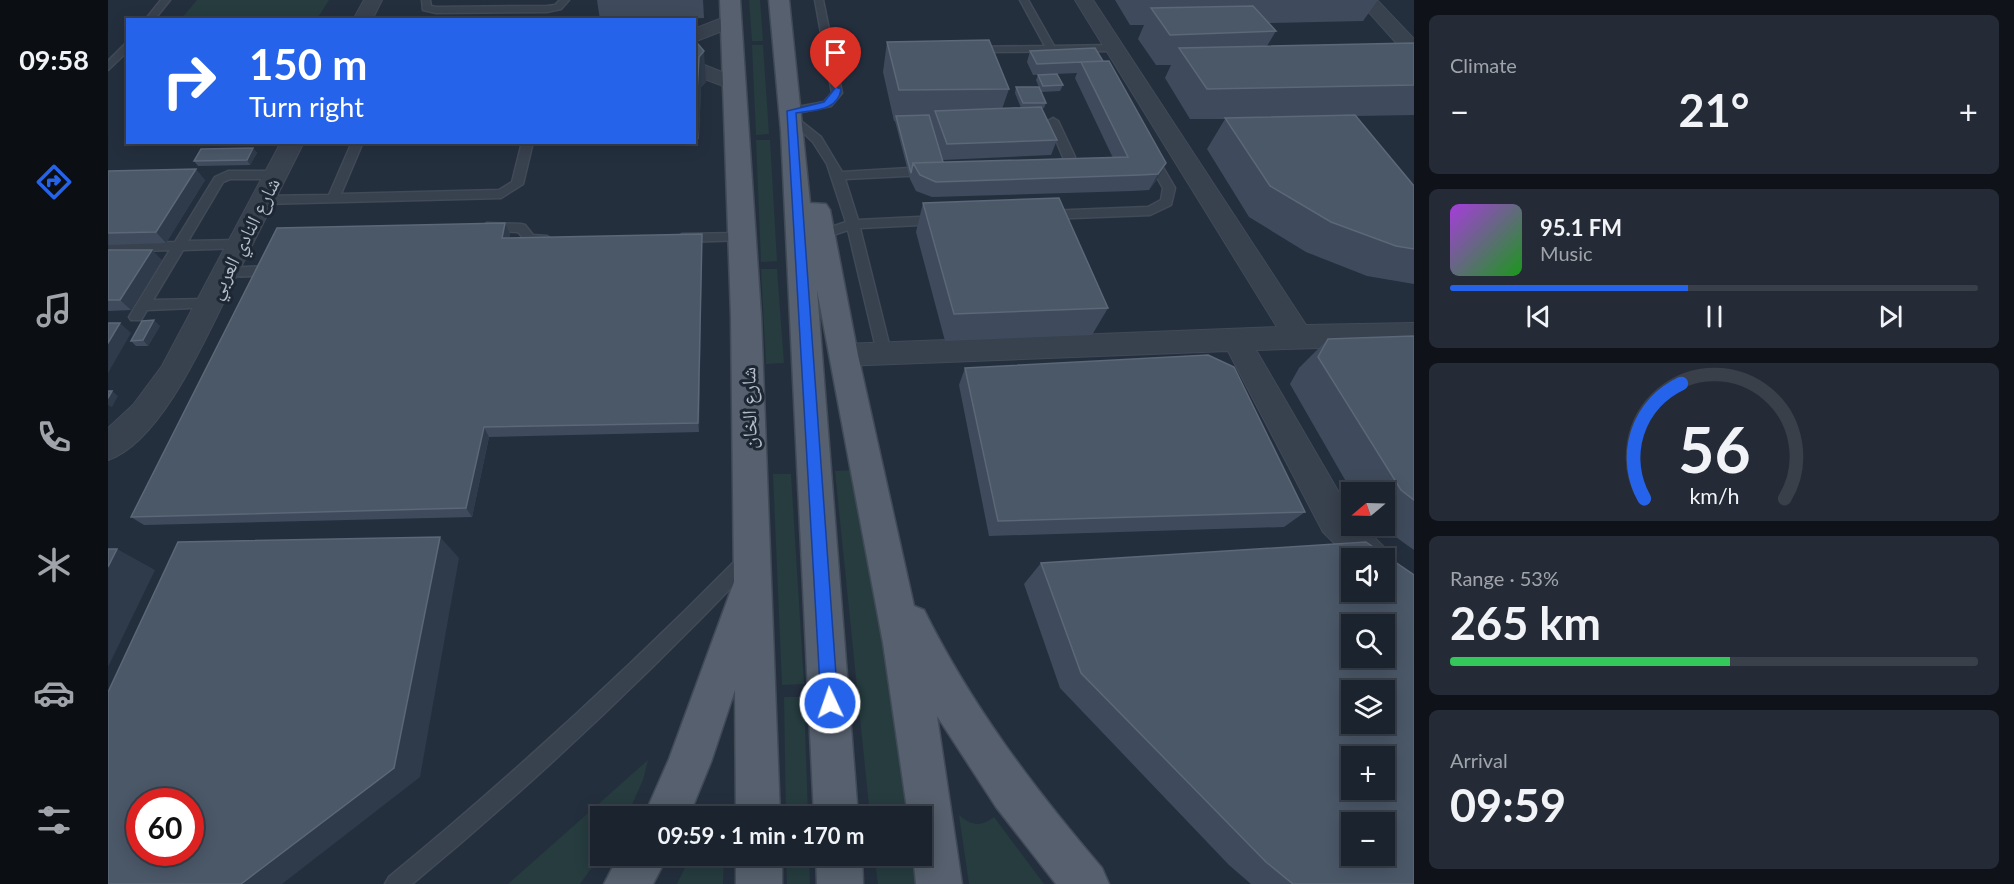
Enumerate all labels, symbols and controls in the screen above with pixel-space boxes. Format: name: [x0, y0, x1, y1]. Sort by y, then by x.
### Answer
pin: [810, 27, 861, 89]
icon: arrive: [819, 36, 852, 69]
text: 150 m: [249, 39, 367, 89]
icon: right: [150, 42, 228, 120]
text: 09:58: [19, 43, 89, 76]
text: Climate: [1450, 53, 1517, 77]
text: 21°: [1679, 83, 1749, 137]
text: Turn right: [249, 90, 364, 123]
text: −: [1450, 91, 1469, 131]
text: +: [1959, 91, 1978, 131]
icon: directions: [33, 161, 75, 203]
street label: شارع النادي العربي: [202, 173, 289, 305]
text: 95.1 FM: [1540, 214, 1622, 241]
text: Music: [1540, 241, 1593, 265]
icon: music: [33, 289, 75, 331]
icon: previous: [1522, 300, 1555, 333]
icon: pause: [1698, 300, 1731, 333]
icon: next: [1874, 300, 1907, 333]
street label: شارع الخان: [735, 367, 763, 449]
text: 56: [1678, 411, 1750, 486]
icon: phone: [33, 416, 75, 458]
north arrow: [1341, 482, 1395, 536]
map controls: [1341, 482, 1395, 866]
text: km/h: [1689, 483, 1739, 509]
icon: climate: [33, 544, 75, 586]
button: sound: [1341, 548, 1395, 602]
text: Range · 53%: [1450, 566, 1559, 590]
text: 265 km: [1450, 596, 1601, 650]
button: search: [1341, 614, 1395, 668]
position arrow: [798, 671, 862, 735]
icon: car: [33, 672, 75, 714]
button: layers: [1341, 680, 1395, 734]
button: +: [1341, 746, 1395, 800]
text: Arrival: [1450, 748, 1508, 772]
text: 09:59: [1450, 778, 1566, 832]
speed limit sign: 60: [126, 788, 204, 866]
icon: filters: [33, 799, 75, 841]
button: −: [1341, 812, 1395, 866]
text: 09:59 · 1 min · 170 m: [658, 822, 864, 849]

